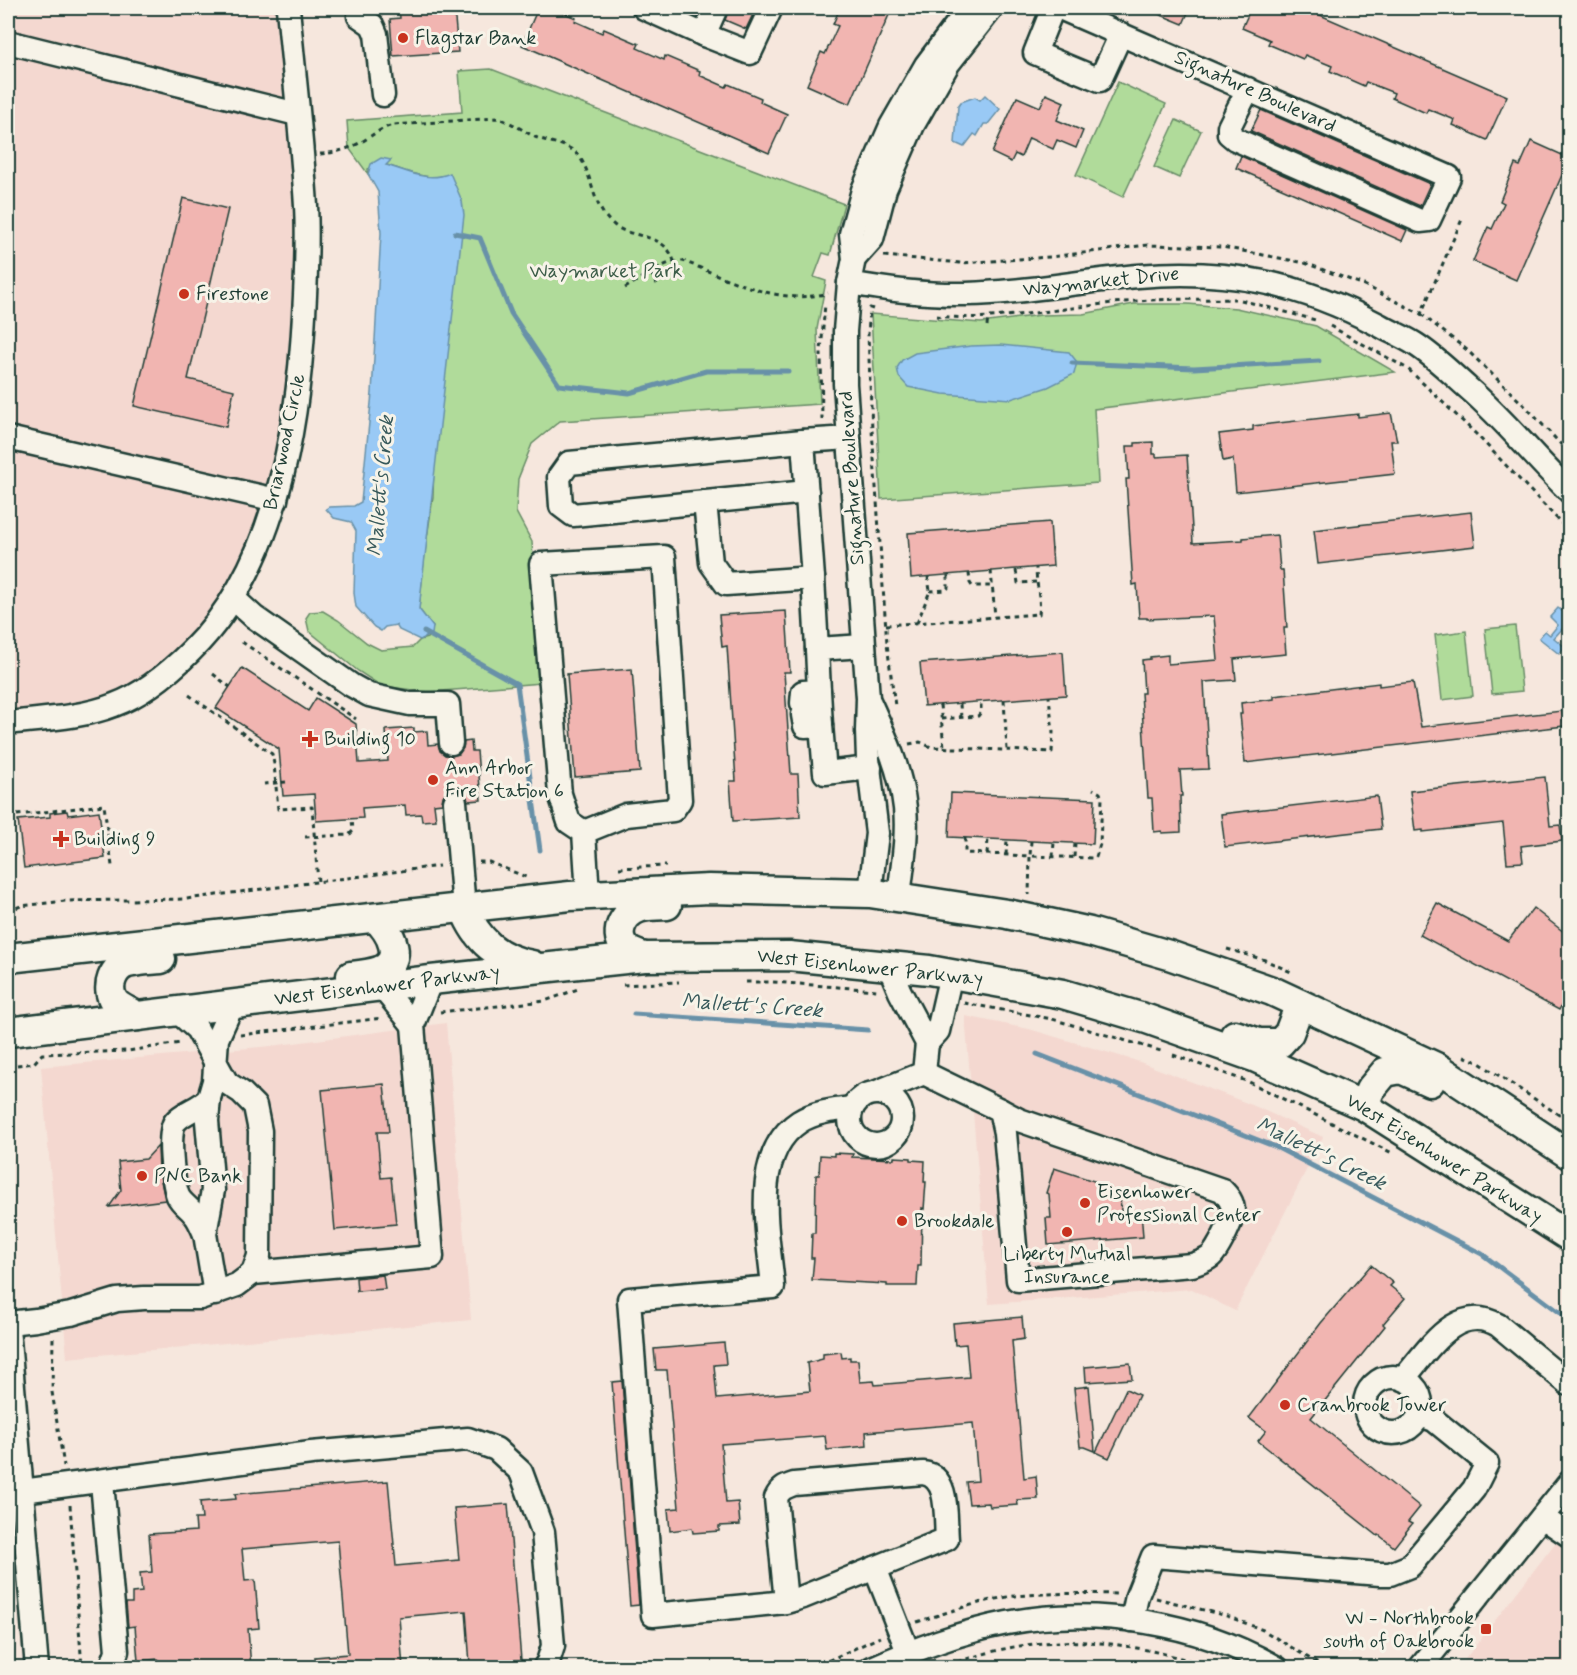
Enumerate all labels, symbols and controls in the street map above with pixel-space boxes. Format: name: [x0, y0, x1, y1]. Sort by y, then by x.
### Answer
place label: Flagstar Bank: [415, 25, 536, 53]
marker: Flagstar Bank: [396, 31, 410, 45]
street label: Signature Boulevard: [1169, 44, 1340, 142]
park label: Waymarket Park: [529, 258, 683, 285]
street label: Waymarket Drive: [1021, 260, 1181, 304]
place label: Firestone: [196, 281, 269, 308]
marker: Firestone: [177, 287, 191, 301]
street label: Briarwood Circle: [257, 371, 313, 513]
street label: Signature Boulevard: [832, 390, 874, 566]
water label: Mallett's Creek: [361, 413, 401, 557]
place label: Building 10: [324, 726, 416, 755]
marker: Building 10: [301, 730, 319, 748]
place label: Ann Arbor Fire Station 6: [445, 755, 564, 805]
marker: Ann Arbor Fire Station 6: [426, 773, 440, 787]
place label: Building 9: [74, 826, 156, 855]
marker: Building 9: [52, 830, 70, 848]
street label: West Eisenhower Parkway: [756, 943, 984, 993]
street label: West Eisenhower Parkway: [273, 959, 501, 1013]
water label: Mallett's Creek: [681, 987, 825, 1025]
street label: West Eisenhower Parkway: [1341, 1087, 1547, 1231]
water label: Mallett's Creek: [1252, 1111, 1392, 1198]
place label: PNC Bank: [154, 1163, 242, 1190]
marker: PNC Bank: [135, 1169, 149, 1183]
place label: Eisenhower Professional Center: [1097, 1179, 1261, 1229]
marker: Eisenhower Professional Center: [1078, 1196, 1092, 1210]
place label: Brookdale: [914, 1208, 995, 1235]
marker: Brookdale: [895, 1214, 909, 1228]
marker: Liberty Mutual Insurance: [1060, 1225, 1074, 1239]
place label: Liberty Mutual Insurance: [1003, 1241, 1131, 1291]
place label: Cranbrook Tower: [1297, 1392, 1447, 1419]
marker: Cranbrook Tower: [1278, 1398, 1292, 1412]
place label: W - Northbrook south of Oakbrook: [1323, 1605, 1474, 1655]
marker: W - Northbrook south of Oakbrook: [1479, 1622, 1493, 1636]

